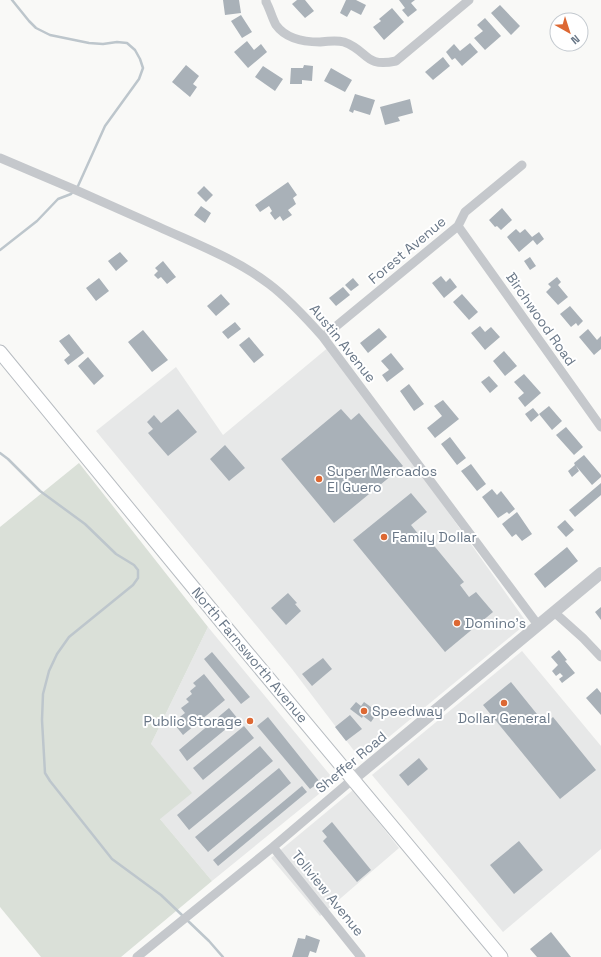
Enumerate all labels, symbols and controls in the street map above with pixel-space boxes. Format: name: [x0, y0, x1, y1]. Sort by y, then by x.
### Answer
north arrow: [549, 12, 589, 52]
text: N: [568, 32, 583, 48]
street label: Forest Avenue: [364, 212, 450, 288]
street label: Birchwood Road: [502, 269, 580, 369]
street label: Austin Avenue: [306, 300, 380, 386]
place label: Super Mercados El Guero: [327, 462, 437, 496]
marker: Super Mercados El Guero: [314, 474, 324, 484]
place label: Family Dollar: [392, 528, 477, 546]
marker: Family Dollar: [379, 532, 389, 542]
street label: North Farnsworth Avenue: [188, 584, 312, 726]
place label: Domino's: [465, 614, 526, 632]
marker: Domino's: [452, 618, 462, 628]
marker: Dollar General: [499, 698, 509, 708]
place label: Speedway: [372, 702, 443, 720]
marker: Speedway: [359, 706, 369, 716]
place label: Dollar General: [458, 709, 550, 727]
place label: Public Storage: [144, 712, 242, 730]
marker: Public Storage: [245, 716, 255, 726]
street label: Sheffer Road: [312, 727, 390, 797]
street label: Tollview Avenue: [288, 846, 368, 940]

